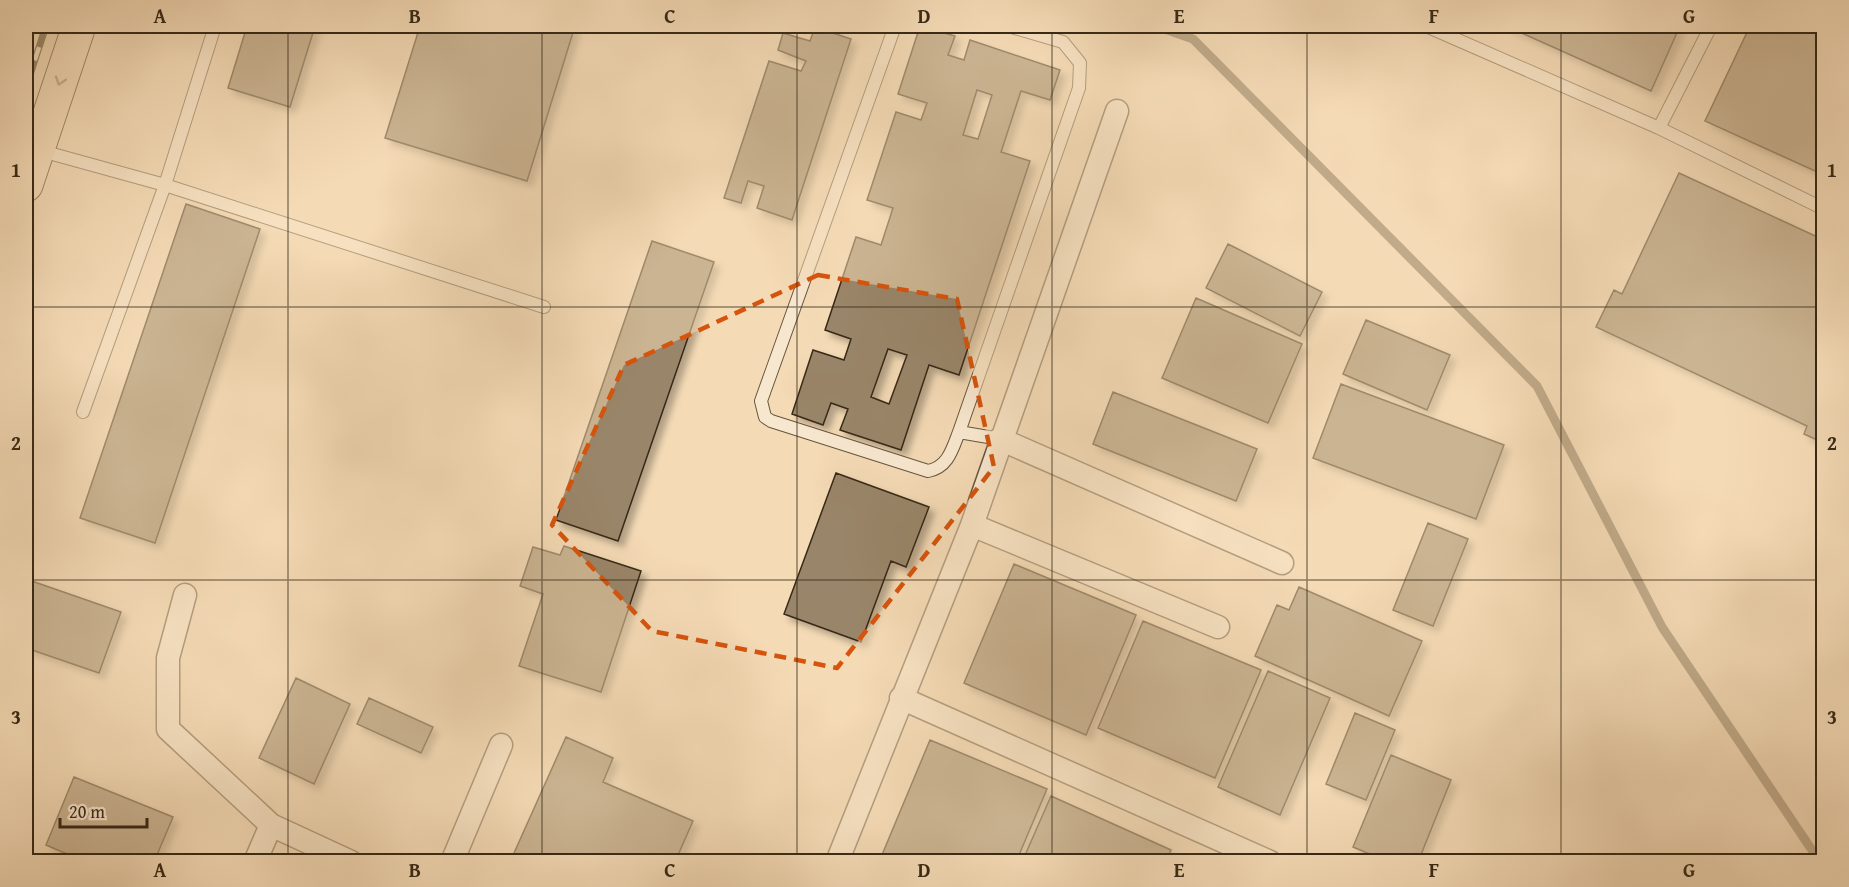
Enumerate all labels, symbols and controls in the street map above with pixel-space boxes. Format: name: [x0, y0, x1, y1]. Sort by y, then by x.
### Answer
text: A: [154, 1, 167, 30]
text: B: [409, 1, 421, 30]
text: C: [664, 1, 676, 30]
text: D: [917, 1, 931, 30]
text: E: [1174, 1, 1185, 30]
text: F: [1429, 1, 1439, 30]
text: G: [1683, 1, 1695, 30]
one-way arrow: [55, 75, 68, 86]
text: 1: [11, 155, 21, 184]
text: 1: [1827, 155, 1837, 184]
text: 2: [11, 428, 21, 457]
text: 2: [1827, 428, 1837, 457]
text: 3: [11, 702, 21, 731]
text: 3: [1827, 702, 1837, 731]
scale bar: [60, 791, 147, 829]
text: 20 m: [69, 798, 105, 825]
text: A: [154, 855, 167, 884]
text: B: [409, 855, 421, 884]
text: C: [664, 855, 676, 884]
text: D: [917, 855, 931, 884]
text: E: [1174, 855, 1185, 884]
text: F: [1429, 855, 1439, 884]
text: G: [1683, 855, 1695, 884]

